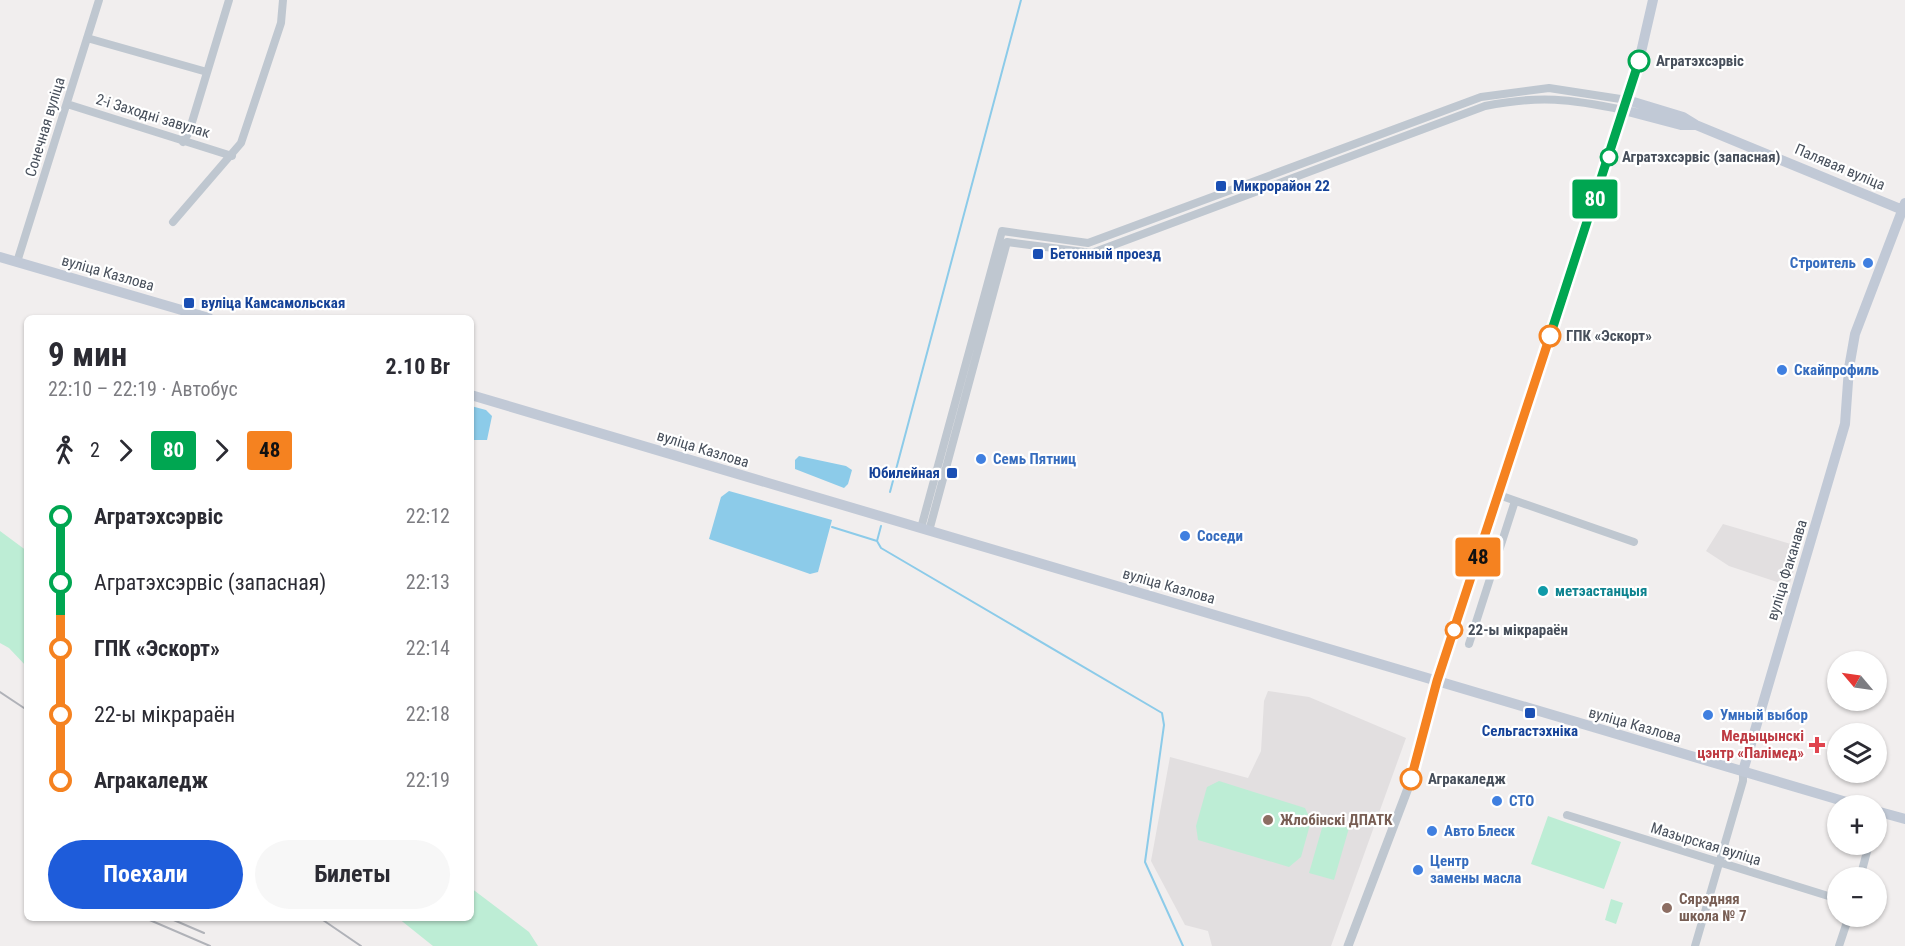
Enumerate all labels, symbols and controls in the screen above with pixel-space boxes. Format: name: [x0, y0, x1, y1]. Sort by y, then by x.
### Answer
marker: Агратэхсэрвіс: [1628, 50, 1650, 72]
place label: Агратэхсэрвіс: [1656, 52, 1744, 70]
street label: Сонечная вуліца: [21, 75, 69, 179]
street label: 2-і Заходні завулак: [94, 90, 212, 142]
street label: Палявая вуліца: [1792, 140, 1888, 194]
marker: Агратэхсэрвіс (запасная): [1600, 148, 1618, 166]
place label: Агратэхсэрвіс (запасная): [1622, 148, 1781, 166]
place label: Микрорайон 22: [1233, 177, 1330, 195]
marker: Микрорайон 22: [1214, 179, 1228, 193]
line badge: 80: [1568, 180, 1622, 218]
text: 80: [1584, 187, 1606, 211]
place label: Бетонный проезд: [1050, 245, 1162, 263]
marker: Бетонный проезд: [1031, 247, 1045, 261]
street label: вуліца Казлова: [60, 251, 156, 295]
place label: Строитель: [1790, 254, 1857, 272]
marker: Строитель: [1861, 256, 1875, 270]
place label: вуліца Камсамольская: [201, 294, 345, 312]
marker: вуліца Камсамольская: [182, 296, 196, 310]
marker: ГПК «Эскорт»: [1539, 325, 1561, 347]
place label: ГПК «Эскорт»: [1566, 327, 1652, 345]
text: 9 мин: [48, 335, 127, 374]
text: 2.10 Br: [386, 354, 450, 379]
place label: Скайпрофиль: [1794, 361, 1880, 379]
marker: Скайпрофиль: [1775, 363, 1789, 377]
text: 22:10 – 22:19 · Автобус: [48, 377, 238, 401]
street label: вуліца Казлова: [655, 426, 751, 472]
icon: walk: [48, 434, 81, 467]
icon: forward: [109, 434, 142, 467]
icon: forward: [205, 434, 238, 467]
text: 2: [90, 438, 100, 462]
text: 80: [163, 438, 184, 462]
text: 48: [259, 438, 280, 462]
place label: Семь Пятниц: [993, 450, 1076, 468]
marker: Семь Пятниц: [974, 452, 988, 466]
place label: Юбилейная: [869, 464, 940, 482]
marker: Юбилейная: [945, 466, 959, 480]
text: Агратэхсэрвіс: [94, 504, 223, 529]
text: 22:12: [406, 504, 450, 528]
street label: вуліца Факанава: [1763, 517, 1811, 623]
place label: Соседи: [1197, 527, 1243, 545]
marker: Соседи: [1178, 529, 1192, 543]
line badge: 48: [1451, 538, 1505, 576]
text: 48: [1467, 545, 1489, 569]
street label: вуліца Казлова: [1121, 564, 1217, 608]
text: Агратэхсэрвіс (запасная): [94, 570, 326, 595]
text: 22:13: [406, 570, 450, 594]
place label: метэастанцыя: [1555, 582, 1647, 600]
marker: метэастанцыя: [1536, 584, 1550, 598]
marker: 22-ы мікрараён: [1445, 621, 1463, 639]
place label: 22-ы мікрараён: [1468, 621, 1568, 639]
text: ГПК «Эскорт»: [94, 636, 220, 661]
text: 22:14: [406, 636, 450, 660]
north arrow: [1827, 651, 1887, 711]
map controls: [1827, 651, 1887, 927]
text: 22-ы мікрараён: [94, 702, 235, 727]
text: 22:18: [406, 702, 450, 726]
street label: вуліца Казлова: [1587, 703, 1683, 747]
marker: Сельгастэхніка: [1523, 706, 1537, 720]
place label: Умный выбор: [1720, 706, 1808, 724]
marker: Умный выбор: [1701, 708, 1715, 722]
place label: Сельгастэхніка: [1482, 722, 1578, 740]
button: layers: [1827, 723, 1887, 783]
place label: Медыцынскі цэнтр «Палімед»: [1697, 727, 1804, 762]
marker: Медыцынскі цэнтр «Палімед»: [1808, 736, 1826, 754]
text: Агракаледж: [94, 768, 208, 793]
text: 22:19: [406, 768, 450, 792]
marker: Агракаледж: [1400, 768, 1422, 790]
place label: Агракаледж: [1428, 770, 1506, 788]
place label: СТО: [1509, 792, 1534, 810]
marker: СТО: [1490, 794, 1504, 808]
button: +: [1827, 795, 1887, 855]
place label: Жлобінскі ДПАТК: [1280, 811, 1393, 829]
marker: Жлобінскі ДПАТК: [1261, 813, 1275, 827]
street label: Мазырская вуліца: [1649, 819, 1763, 869]
place label: Авто Блеск: [1444, 822, 1516, 840]
marker: Авто Блеск: [1425, 824, 1439, 838]
button: Поехали: [48, 840, 243, 909]
button: Билеты: [255, 840, 450, 909]
place label: Центр замены масла: [1430, 852, 1521, 887]
marker: Центр замены масла: [1411, 863, 1425, 877]
button: −: [1827, 867, 1887, 927]
place label: Сярэдняя школа № 7: [1679, 890, 1746, 925]
marker: Сярэдняя школа № 7: [1660, 901, 1674, 915]

